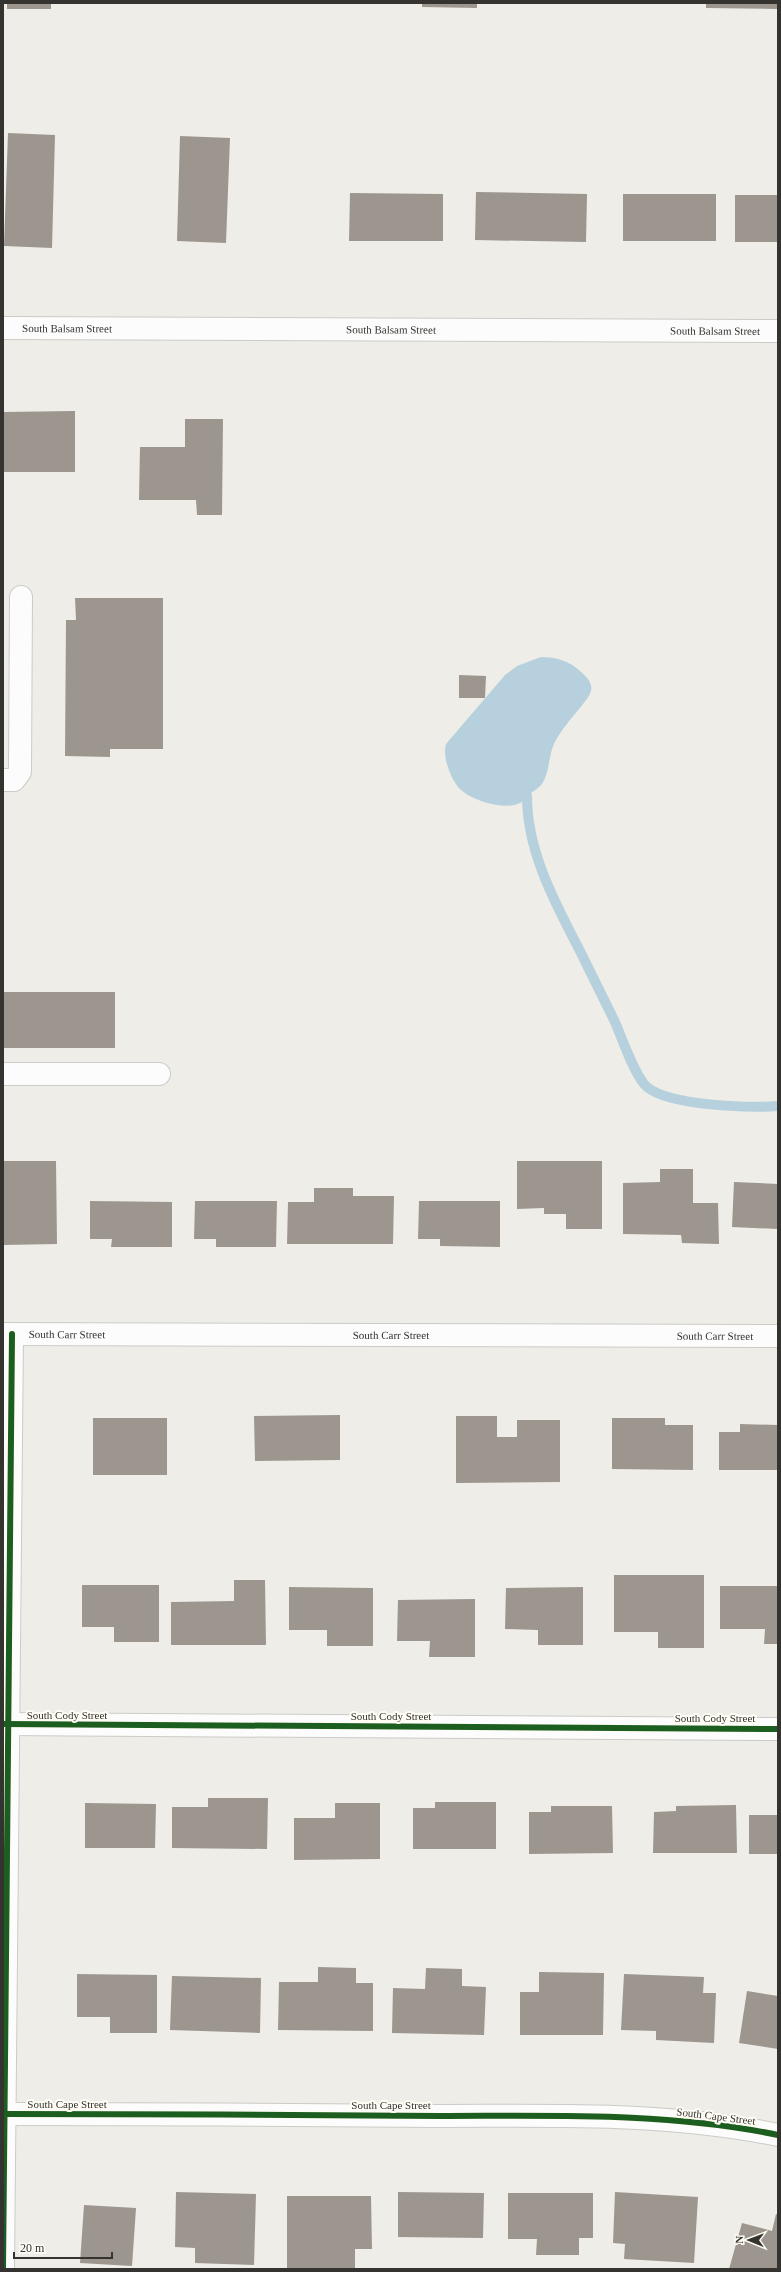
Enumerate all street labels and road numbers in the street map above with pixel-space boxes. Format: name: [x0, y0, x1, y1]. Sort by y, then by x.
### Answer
street label: South Balsam Street: [22, 322, 112, 334]
street label: South Balsam Street: [346, 323, 436, 336]
street label: South Balsam Street: [670, 325, 760, 337]
street label: South Carr Street: [29, 1328, 105, 1340]
street label: South Carr Street: [353, 1329, 429, 1341]
street label: South Carr Street: [677, 1330, 753, 1342]
street label: South Cody Street: [27, 1709, 107, 1721]
street label: South Cody Street: [351, 1710, 431, 1722]
street label: South Cody Street: [675, 1712, 755, 1724]
street label: South Cape Street: [27, 2098, 107, 2110]
street label: South Cape Street: [351, 2099, 431, 2111]
street label: South Cape Street: [676, 2105, 756, 2127]

